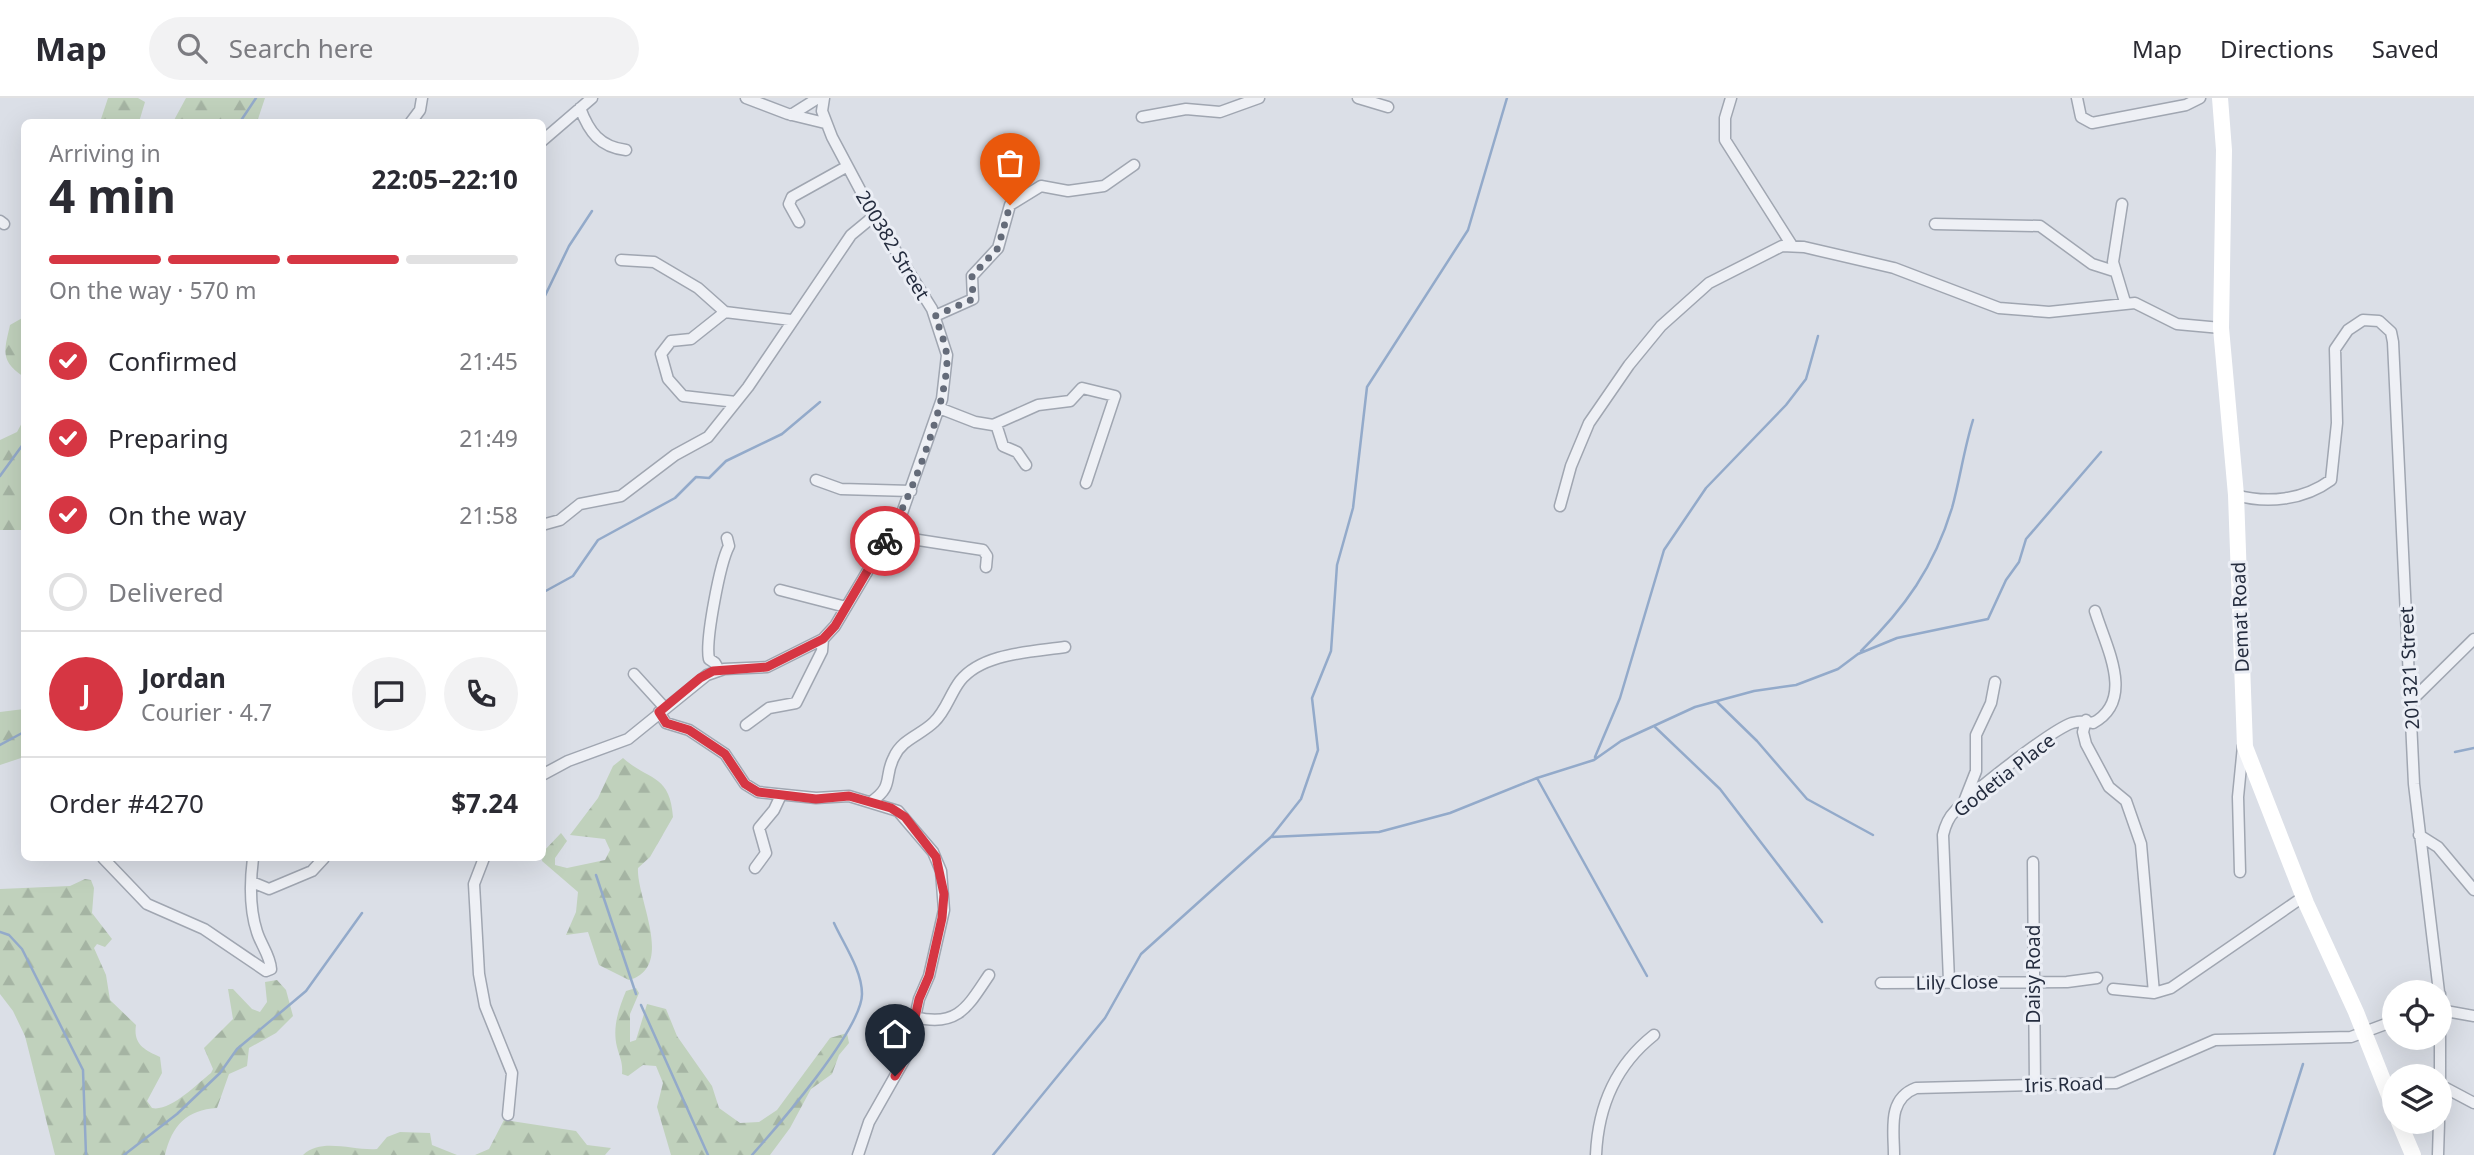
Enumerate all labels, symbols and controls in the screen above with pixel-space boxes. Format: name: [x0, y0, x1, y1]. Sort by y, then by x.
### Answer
search box: [149, 17, 639, 80]
text: Map: [35, 26, 107, 71]
icon: search: [173, 29, 211, 67]
text: Search here: [229, 30, 373, 66]
text: Map: [2132, 32, 2182, 65]
text: Directions: [2220, 32, 2334, 65]
text: Saved: [2372, 32, 2439, 65]
pin: [980, 133, 1040, 205]
text: Arriving in: [49, 137, 161, 169]
icon: bag: [991, 144, 1029, 182]
text: 22:05–22:10: [371, 161, 518, 197]
text: 4 min: [49, 164, 176, 226]
street label: 200382 Street: [850, 186, 936, 305]
text: On the way · 570 m: [49, 274, 256, 306]
icon: check: [49, 342, 87, 380]
text: Confirmed: [108, 343, 238, 379]
text: 21:45: [459, 345, 518, 377]
icon: check: [49, 419, 87, 457]
text: Preparing: [108, 420, 229, 456]
text: 21:49: [459, 422, 518, 454]
icon: check: [49, 496, 87, 534]
text: On the way: [108, 497, 246, 533]
text: 21:58: [459, 499, 518, 531]
courier: [850, 506, 920, 576]
icon: bike: [866, 522, 904, 560]
street label: Demat Road: [2225, 561, 2255, 673]
text: Delivered: [108, 574, 224, 610]
street label: 201321 Street: [2393, 606, 2425, 730]
button: chat: [352, 657, 426, 731]
button: phone: [444, 657, 518, 731]
text: Jordan: [141, 660, 226, 696]
text: J: [82, 676, 90, 712]
text: Courier · 4.7: [141, 696, 272, 728]
street label: Godetia Place: [1948, 727, 2060, 823]
text: Order #4270: [49, 785, 204, 821]
text: $7.24: [451, 785, 518, 821]
street label: Daisy Road: [2020, 925, 2046, 1023]
street label: Lily Close: [1915, 968, 1999, 996]
map controls: [2382, 980, 2452, 1134]
button: locate: [2382, 980, 2452, 1050]
pin: [865, 1004, 925, 1076]
icon: home: [876, 1015, 914, 1053]
button: layers: [2382, 1064, 2452, 1134]
street label: Iris Road: [2024, 1070, 2104, 1098]

